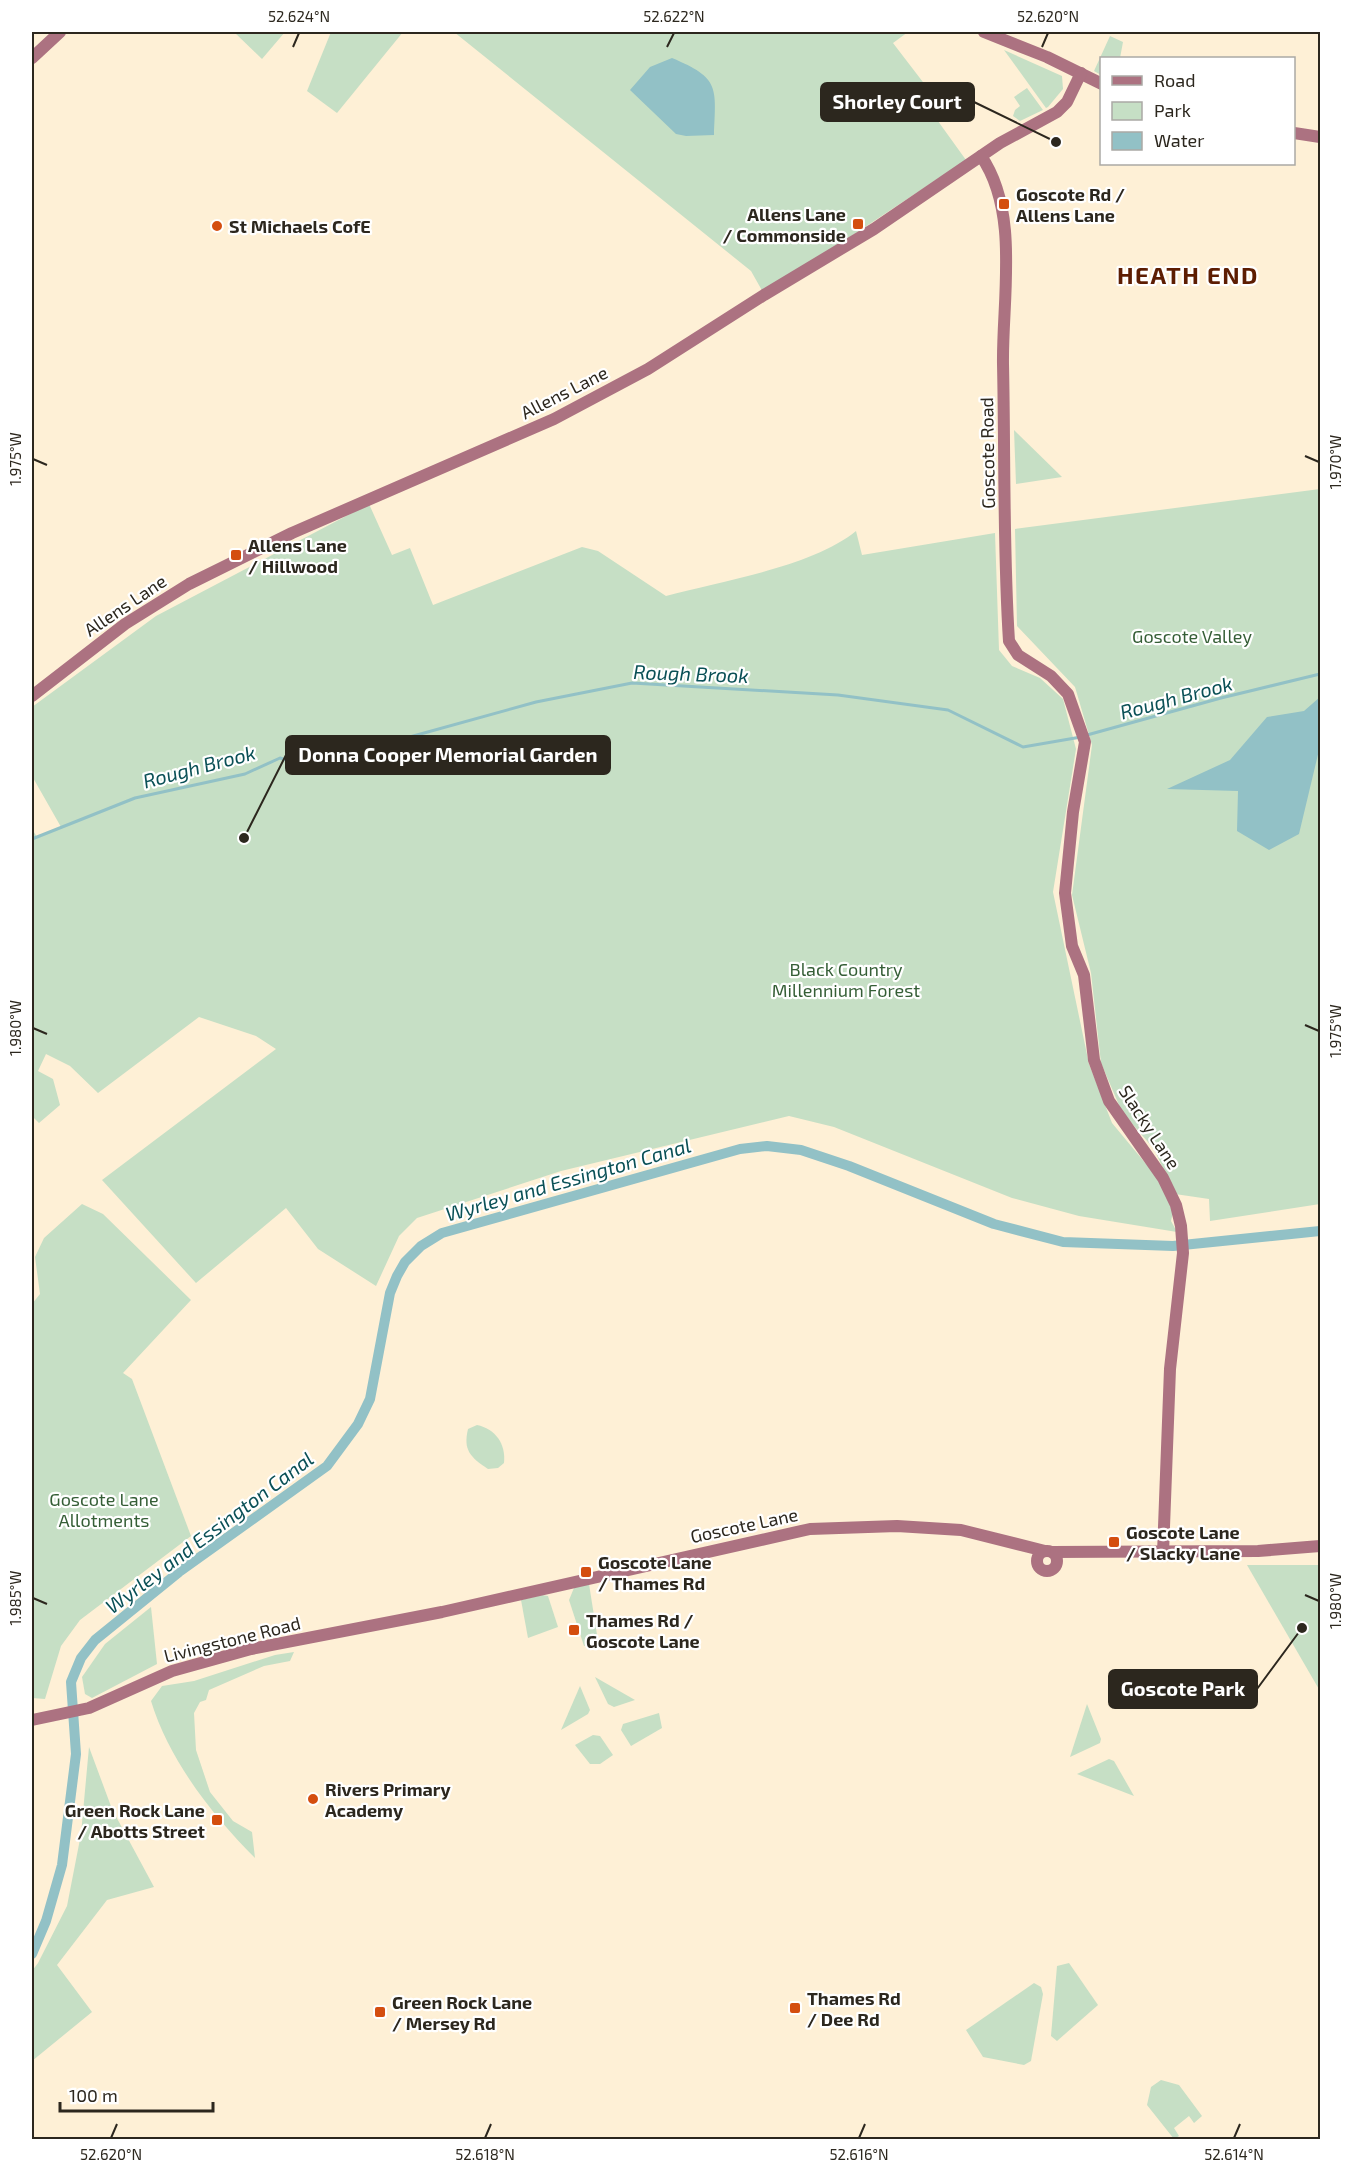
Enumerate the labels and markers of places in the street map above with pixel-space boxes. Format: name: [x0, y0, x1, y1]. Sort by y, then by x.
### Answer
callout: Shorley Court: [821, 83, 974, 121]
place label: Goscote Rd / Allens Lane: [1016, 183, 1125, 226]
marker: Goscote Rd / Allens Lane: [997, 197, 1011, 211]
place label: Allens Lane / Commonside: [722, 203, 846, 246]
place label: St Michaels CofE: [229, 215, 371, 237]
marker: Allens Lane / Commonside: [851, 217, 865, 231]
marker: St Michaels CofE: [210, 219, 224, 233]
place label: Allens Lane / Hillwood: [248, 534, 347, 577]
marker: Allens Lane / Hillwood: [229, 548, 243, 562]
callout: Donna Cooper Memorial Garden: [286, 736, 610, 774]
place label: Goscote Lane / Slacky Lane: [1126, 1521, 1240, 1564]
marker: Goscote Lane / Slacky Lane: [1107, 1535, 1121, 1549]
place label: Goscote Lane / Thames Rd: [598, 1551, 712, 1594]
marker: Goscote Lane / Thames Rd: [579, 1565, 593, 1579]
place label: Thames Rd / Goscote Lane: [586, 1609, 700, 1652]
marker: Thames Rd / Goscote Lane: [567, 1623, 581, 1637]
callout: Goscote Park: [1109, 1670, 1257, 1708]
place label: Rivers Primary Academy: [325, 1778, 452, 1821]
marker: Rivers Primary Academy: [306, 1792, 320, 1806]
place label: Green Rock Lane / Abotts Street: [65, 1799, 206, 1842]
marker: Green Rock Lane / Abotts Street: [210, 1813, 224, 1827]
place label: Thames Rd / Dee Rd: [807, 1987, 901, 2030]
place label: Green Rock Lane / Mersey Rd: [392, 1991, 532, 2034]
marker: Thames Rd / Dee Rd: [788, 2001, 802, 2015]
marker: Green Rock Lane / Mersey Rd: [373, 2005, 387, 2019]

